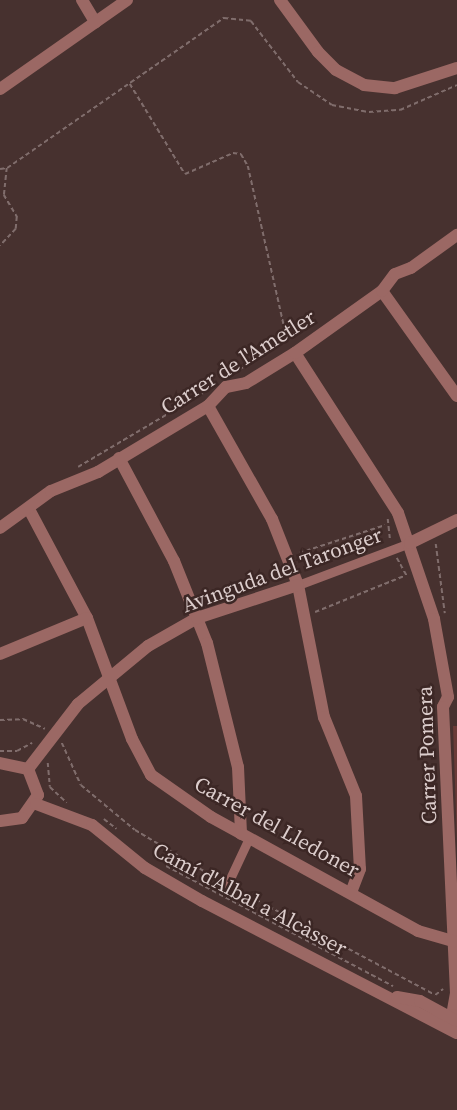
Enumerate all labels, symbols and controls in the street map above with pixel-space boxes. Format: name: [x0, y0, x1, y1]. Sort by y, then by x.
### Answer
street label: Carrer de l'Ametler: [156, 304, 320, 420]
street label: Avinguda del Taronger: [178, 522, 386, 618]
street label: Carrer Pomera: [412, 685, 442, 825]
street label: Carrer del Lledoner: [190, 771, 364, 883]
street label: Camí d'Albal a Alcàsser: [149, 837, 351, 961]

